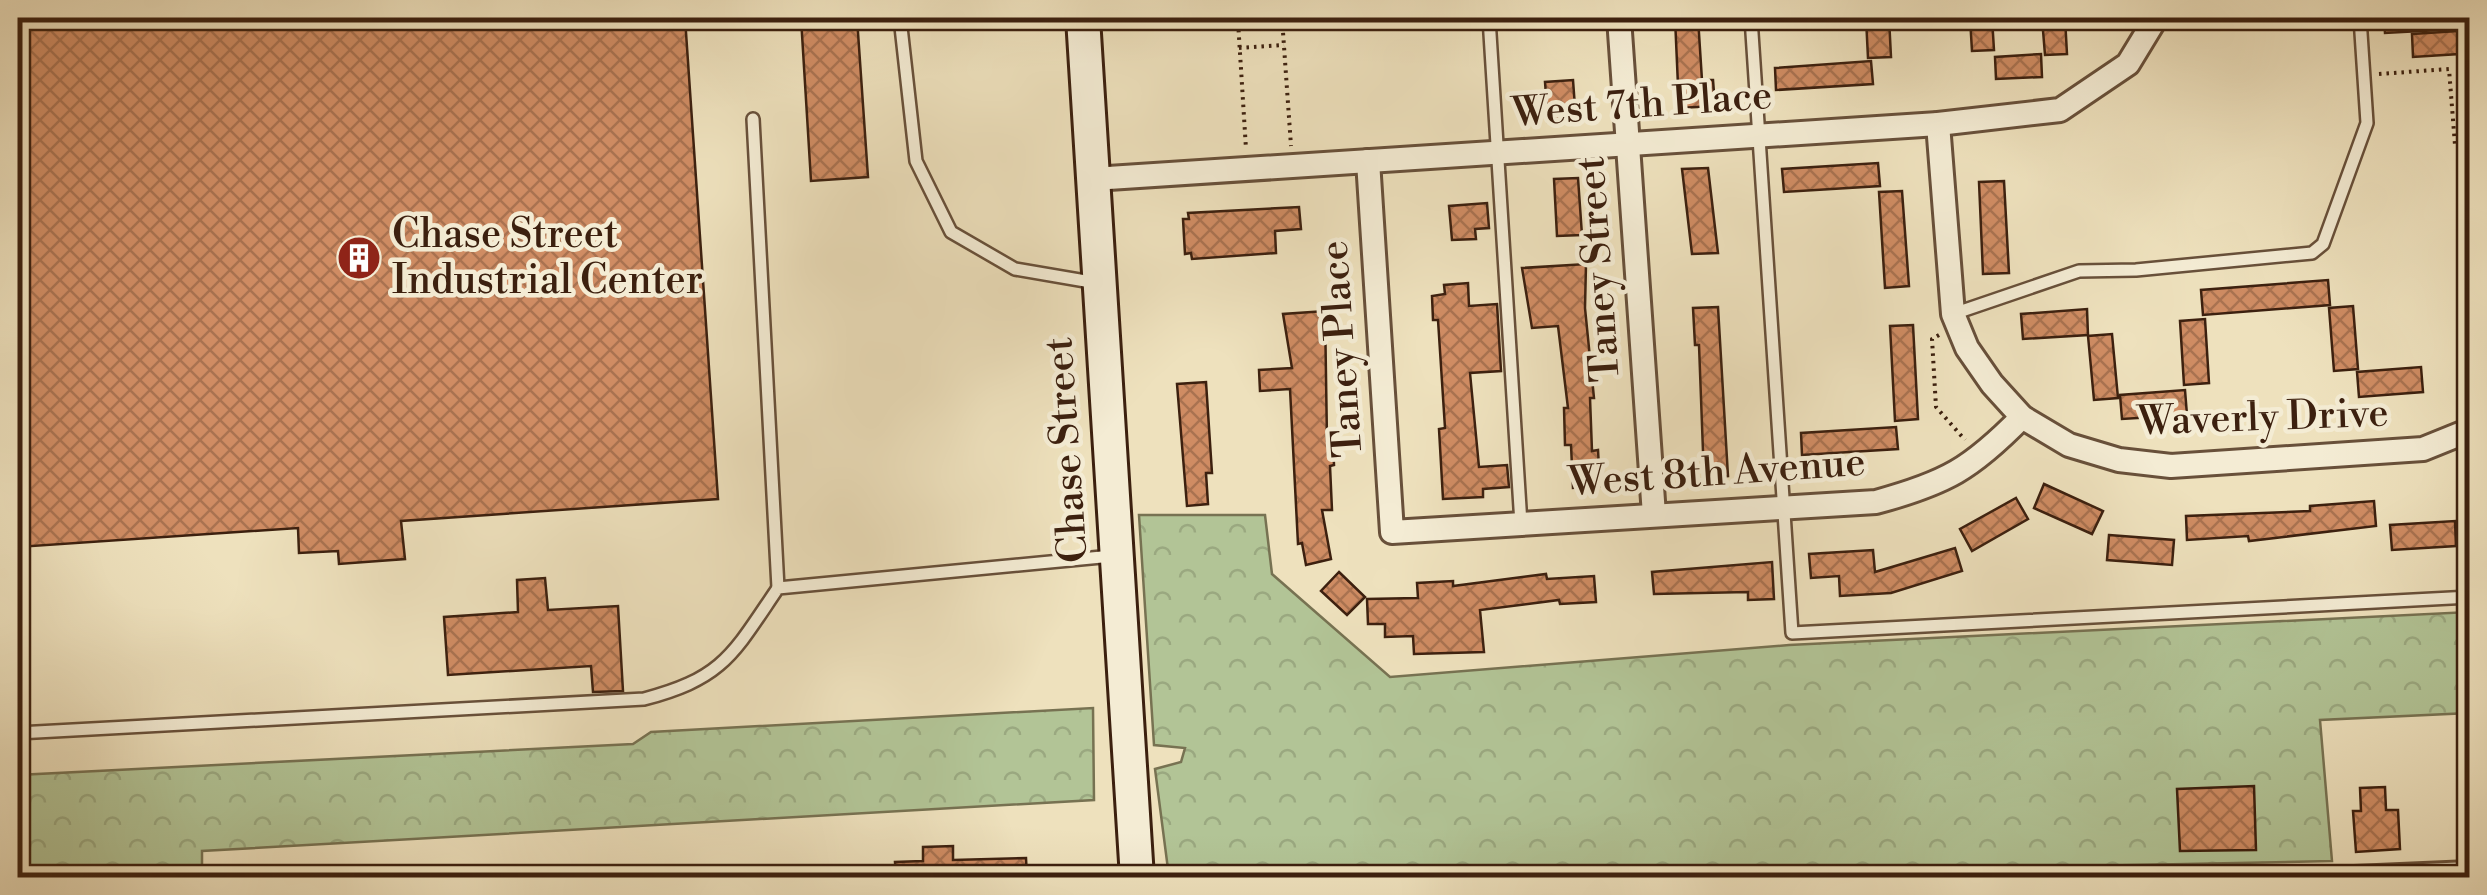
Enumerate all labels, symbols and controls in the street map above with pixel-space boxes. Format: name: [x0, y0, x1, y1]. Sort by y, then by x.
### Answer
street label: West 7th Place: [1508, 71, 1774, 139]
street label: Taney Street: [1566, 154, 1633, 384]
place label: Chase Street Industrial Center: [392, 210, 703, 306]
building icon: Chase Street Industrial Center: [336, 235, 382, 281]
street label: Taney Place: [1309, 239, 1376, 459]
street label: Chase Street: [1034, 335, 1100, 565]
street label: Waverly Drive: [2135, 389, 2389, 448]
street label: West 8th Avenue: [1565, 438, 1867, 508]

